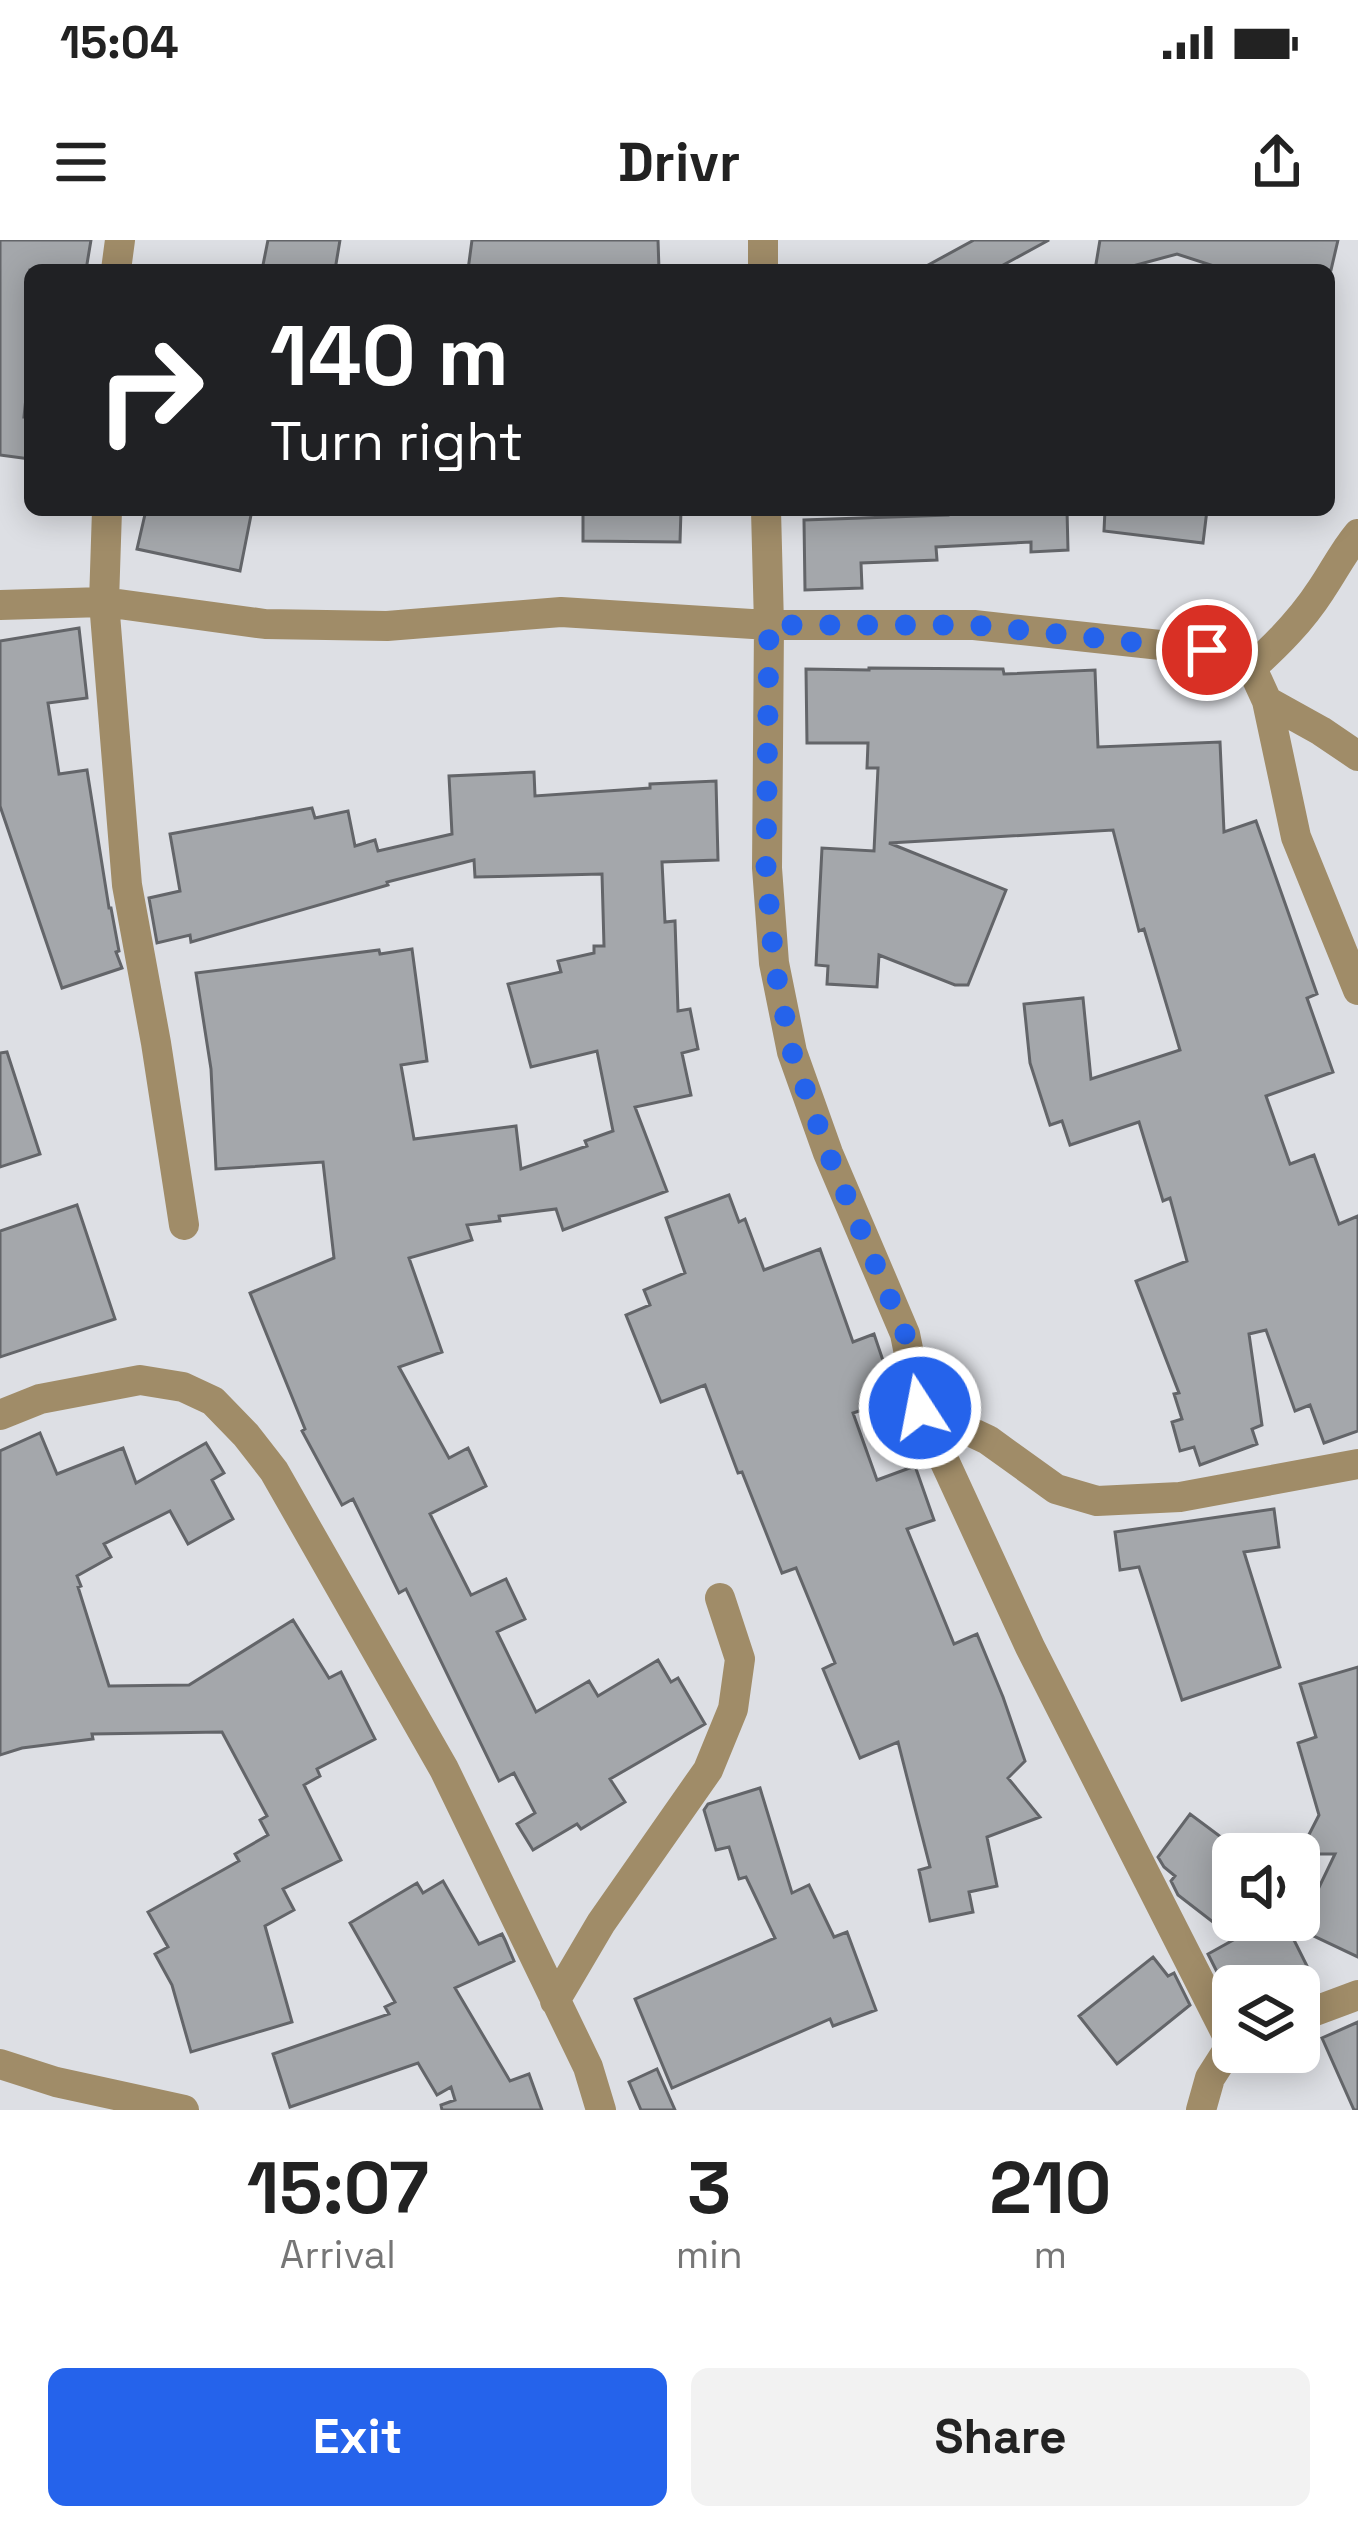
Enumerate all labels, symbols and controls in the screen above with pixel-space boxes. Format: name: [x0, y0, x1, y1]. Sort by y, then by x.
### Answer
text: 15:04: [60, 14, 179, 71]
text: Drivr: [618, 128, 740, 197]
icon: menu: [48, 129, 114, 195]
icon: share: [1244, 129, 1310, 195]
text: 140 m: [270, 302, 509, 410]
icon: right: [72, 312, 228, 468]
text: Turn right: [270, 407, 523, 476]
pin: [1156, 599, 1258, 701]
icon: arrive: [1174, 617, 1240, 683]
position arrow: [857, 1345, 983, 1471]
map controls: [1212, 1833, 1320, 2073]
button: sound: [1212, 1833, 1320, 1941]
button: layers: [1212, 1965, 1320, 2073]
text: 15:07: [247, 2142, 429, 2234]
text: 3: [687, 2142, 731, 2234]
text: 210: [989, 2142, 1111, 2234]
text: Arrival: [280, 2230, 396, 2279]
text: min: [676, 2230, 743, 2279]
text: m: [1034, 2230, 1067, 2279]
button: Exit: [48, 2368, 667, 2506]
button: Share: [691, 2368, 1310, 2506]

